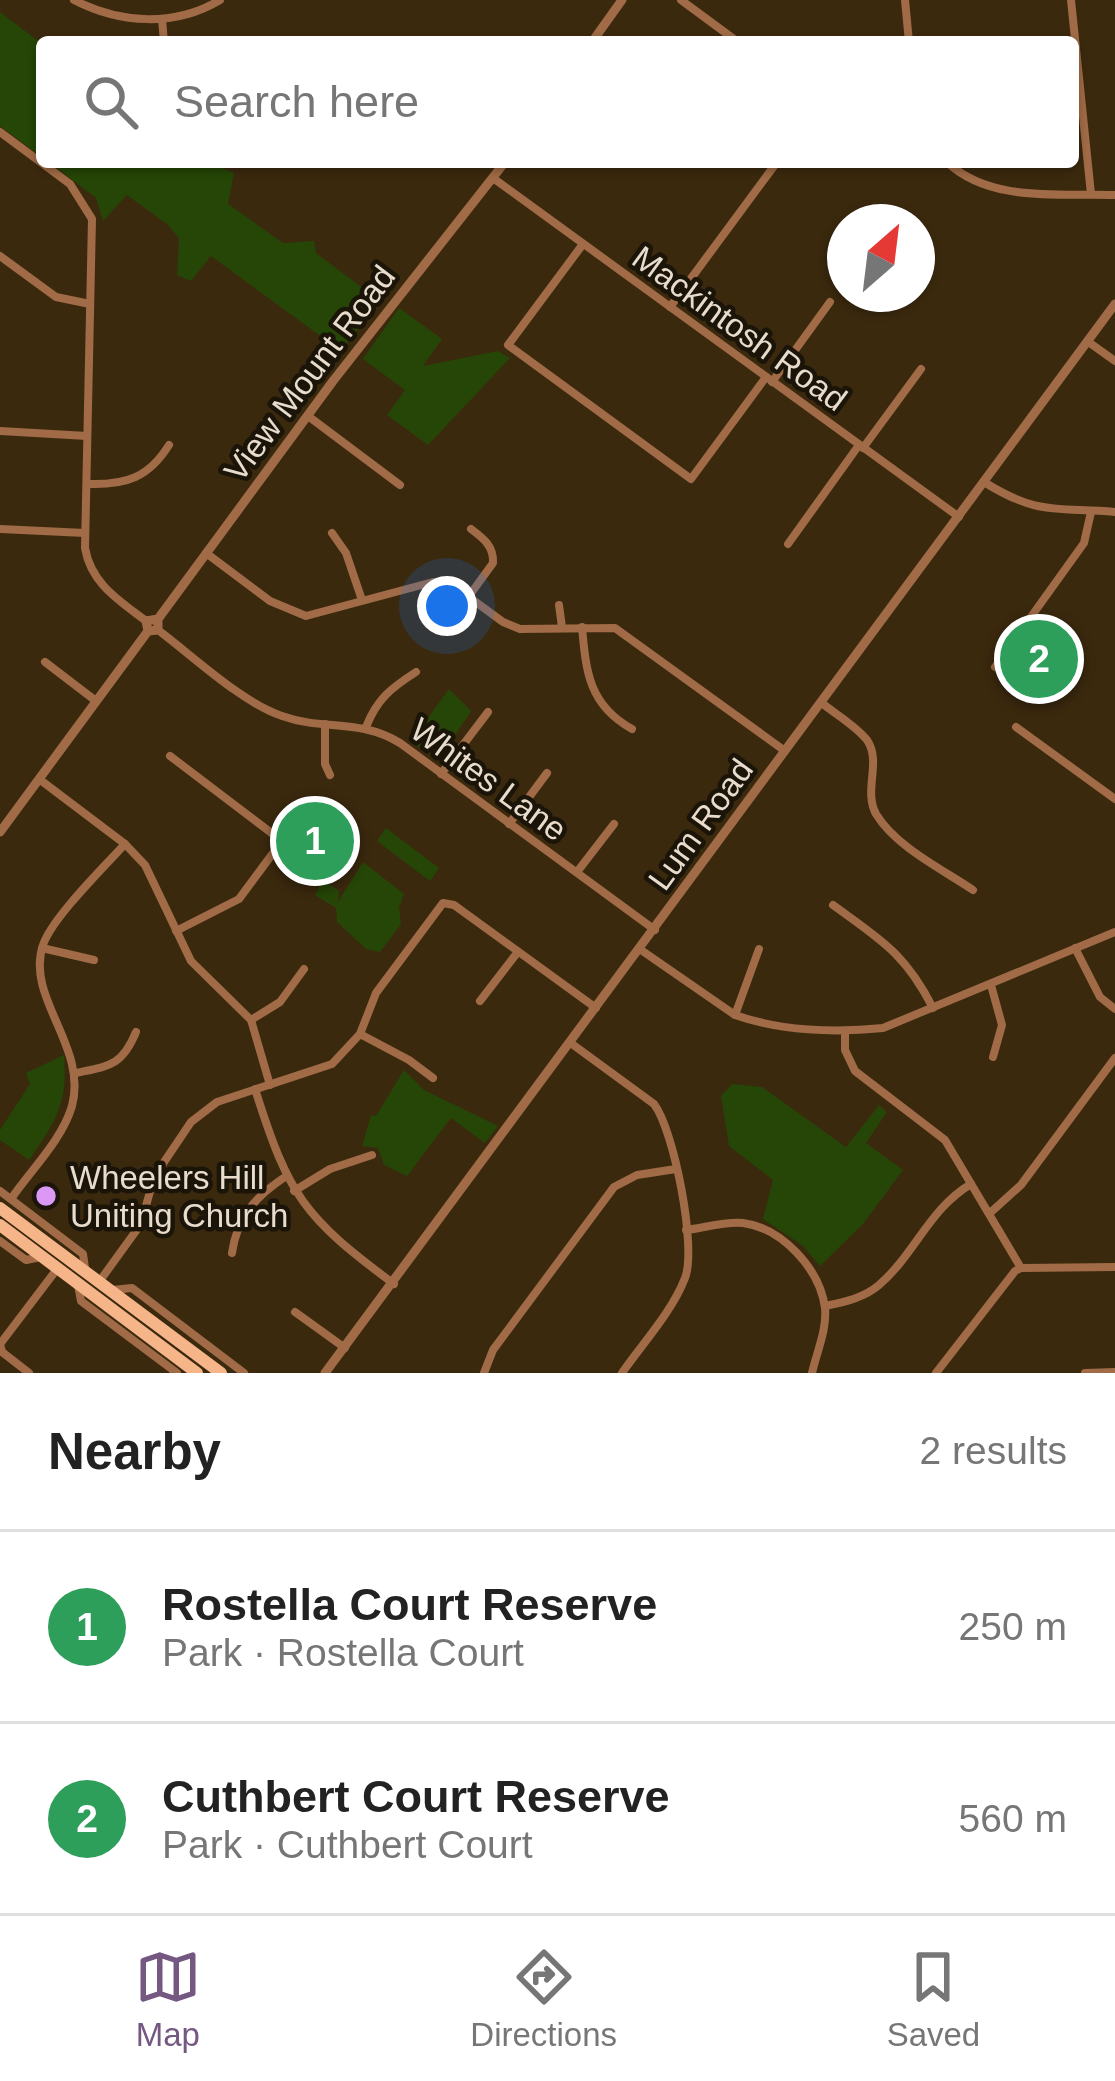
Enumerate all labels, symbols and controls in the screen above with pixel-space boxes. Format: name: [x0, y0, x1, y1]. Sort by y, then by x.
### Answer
search box: [36, 36, 1079, 168]
icon: search: [78, 69, 144, 135]
text: Search here: [174, 76, 419, 127]
north arrow: [827, 204, 935, 312]
street label: Mackintosh Road: [626, 239, 854, 418]
street label: View Mount Road: [216, 258, 402, 488]
your location: [417, 576, 477, 636]
pin: 2: [1000, 614, 1078, 704]
street label: Whites Lane: [404, 711, 574, 848]
street label: Lum Road: [641, 752, 760, 897]
pin: 1: [276, 796, 354, 886]
place label: Wheelers Hill Uniting Church: [70, 1159, 288, 1234]
marker: Wheelers Hill Uniting Church: [33, 1183, 59, 1209]
text: Nearby: [48, 1423, 221, 1480]
text: 2 results: [920, 1429, 1067, 1472]
text: Rostella Court Reserve: [162, 1579, 657, 1630]
text: 1: [76, 1605, 98, 1648]
text: 250 m: [959, 1605, 1067, 1648]
text: Park · Rostella Court: [162, 1631, 524, 1674]
text: Cuthbert Court Reserve: [162, 1771, 670, 1822]
text: 2: [76, 1797, 98, 1840]
text: 560 m: [959, 1797, 1067, 1840]
text: Park · Cuthbert Court: [162, 1823, 533, 1866]
tab: Map: [135, 1944, 201, 2054]
tab: Directions: [470, 1944, 617, 2054]
tab: Saved: [887, 1944, 980, 2054]

